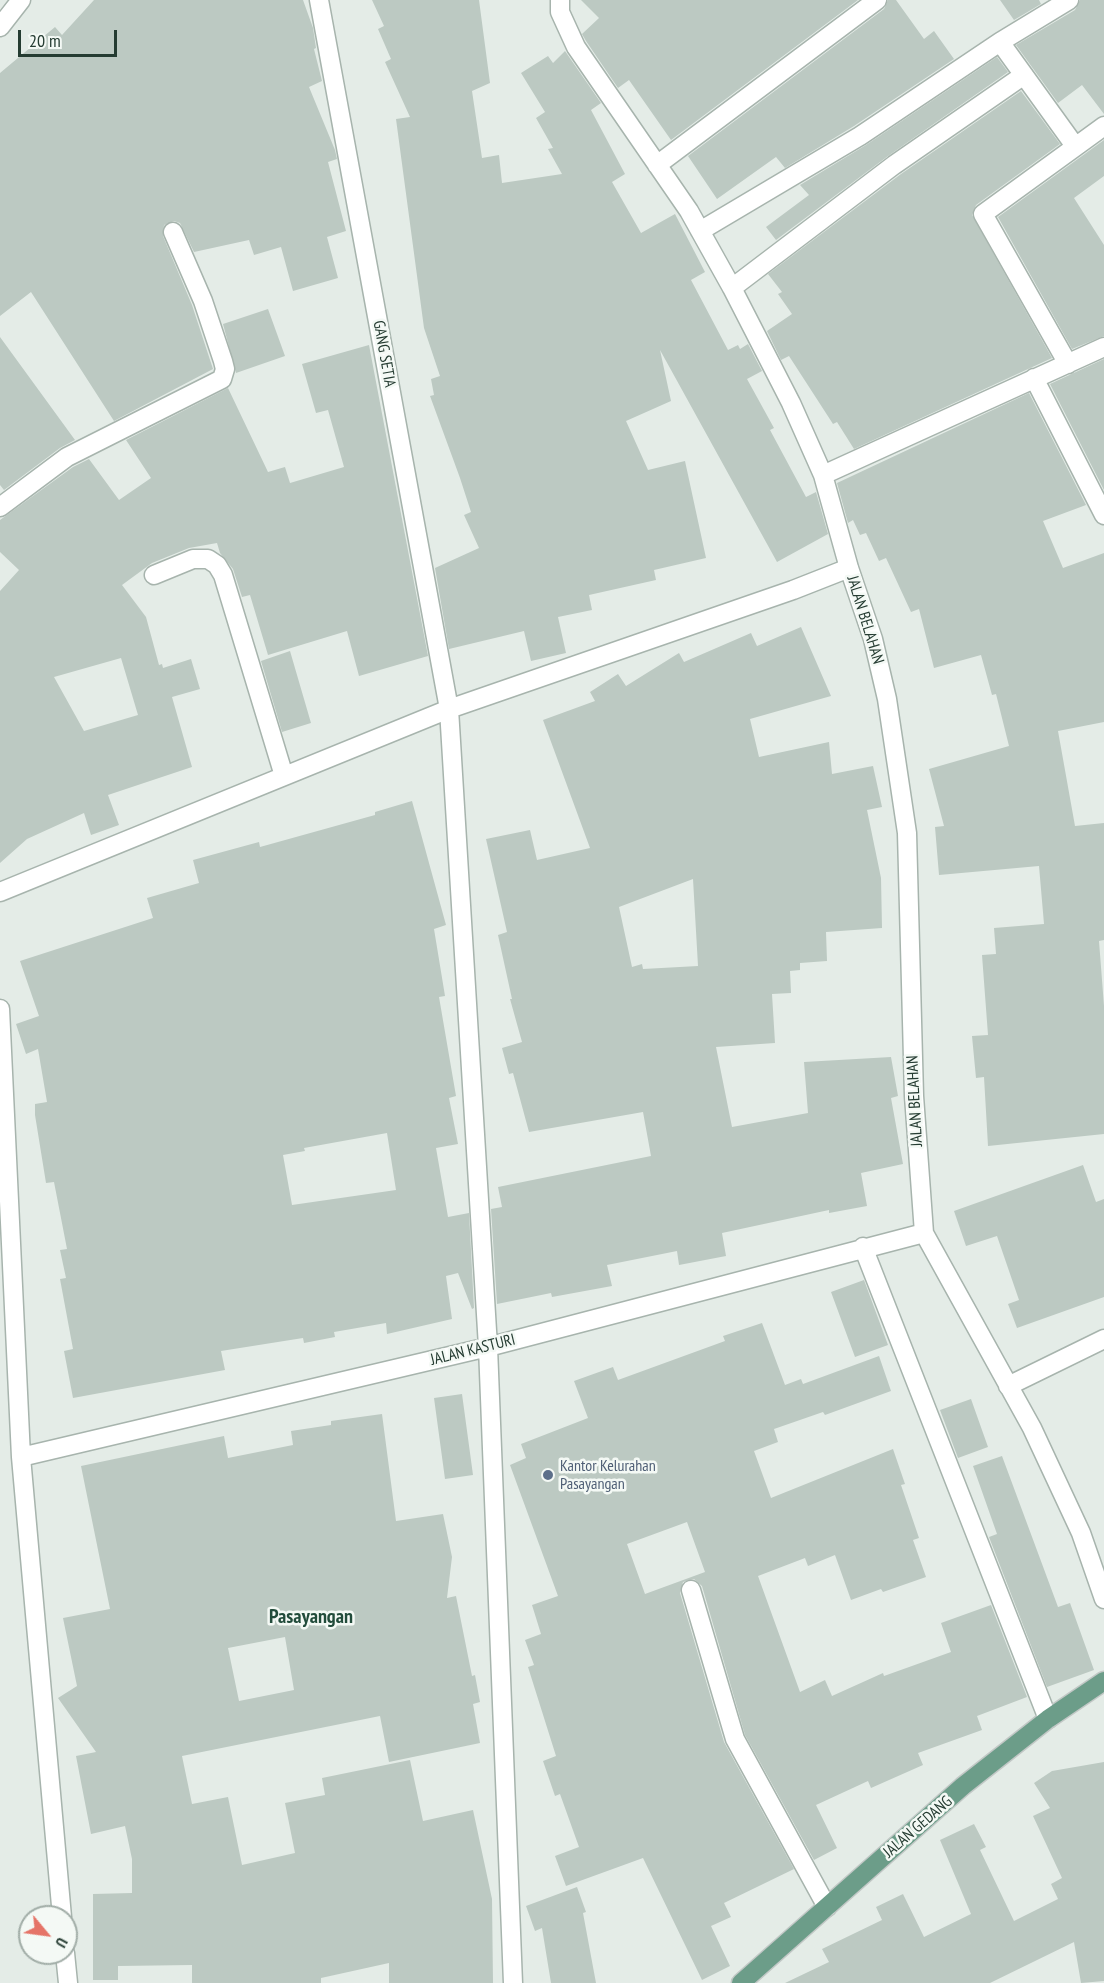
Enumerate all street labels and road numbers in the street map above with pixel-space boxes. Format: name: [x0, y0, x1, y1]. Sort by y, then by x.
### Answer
street label: GANG SETIA: [369, 319, 399, 389]
street label: JALAN BELAHAN: [842, 574, 888, 666]
street label: JALAN BELAHAN: [903, 1055, 927, 1147]
street label: JALAN KASTURI: [429, 1330, 517, 1370]
street label: JALAN GEDANG: [880, 1792, 956, 1862]

